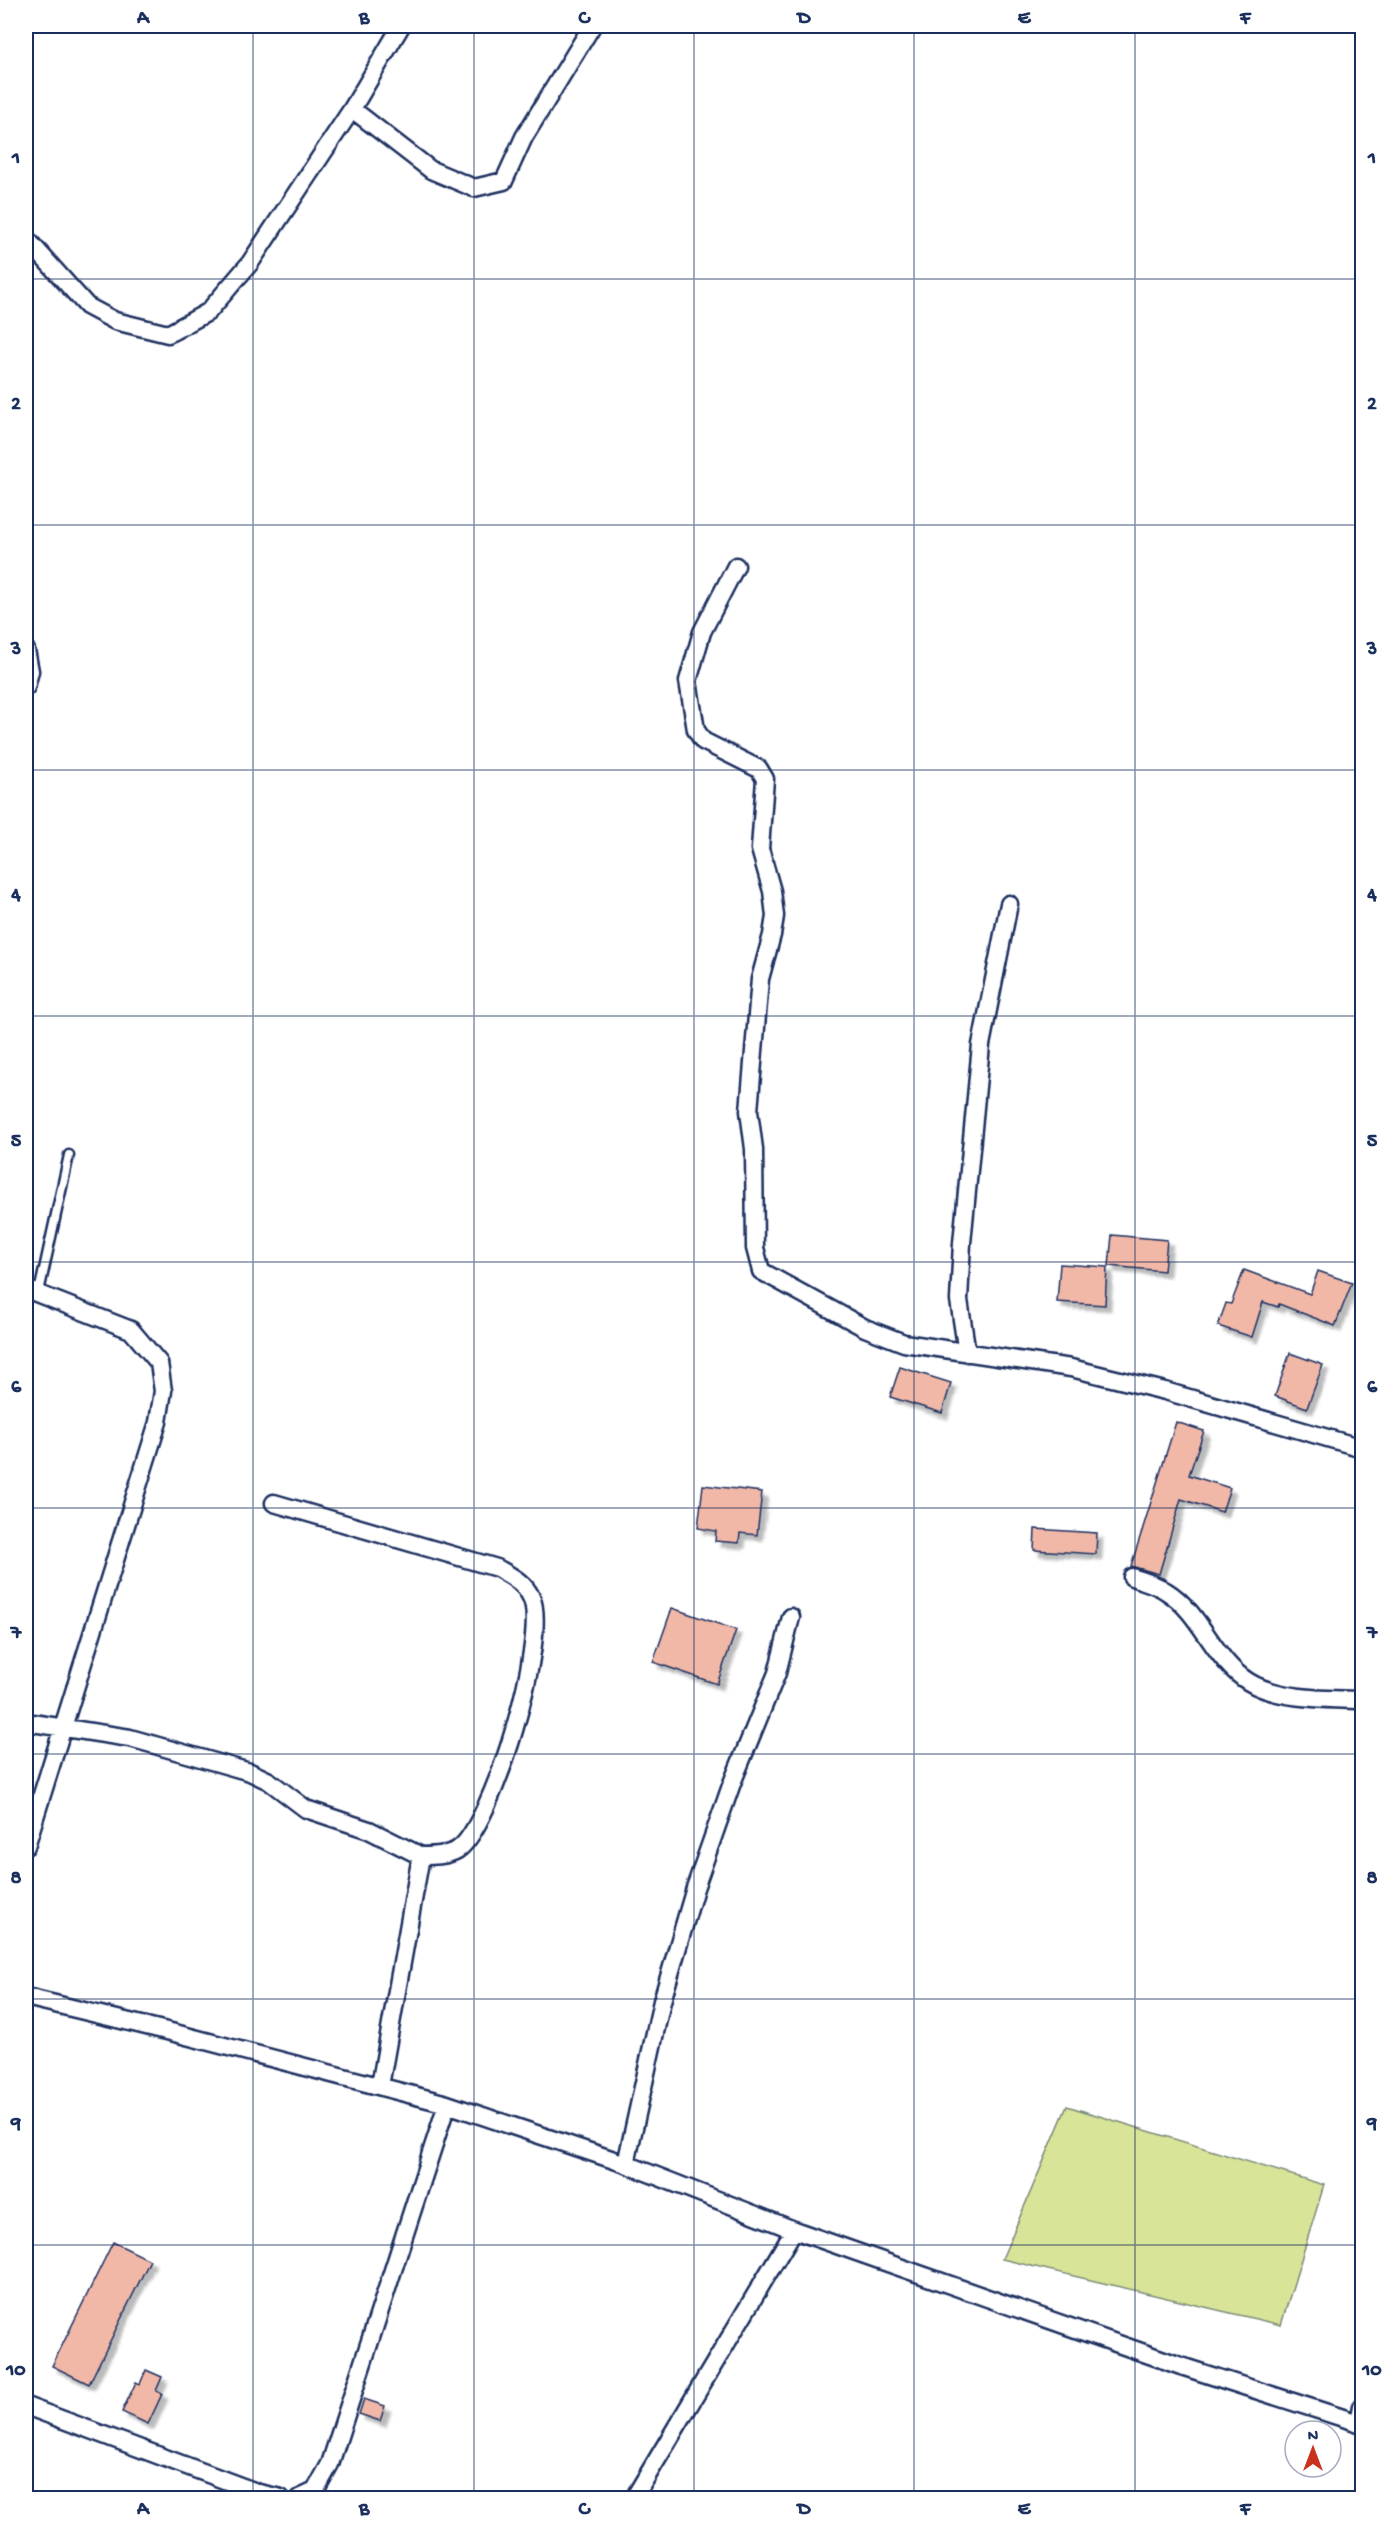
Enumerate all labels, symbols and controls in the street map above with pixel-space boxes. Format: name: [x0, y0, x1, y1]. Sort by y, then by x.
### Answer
text: A: [136, 8, 151, 31]
text: B: [358, 8, 370, 31]
text: C: [578, 8, 592, 31]
text: D: [795, 8, 811, 31]
text: E: [1018, 8, 1032, 31]
text: F: [1239, 8, 1252, 31]
text: 1: [11, 148, 20, 171]
text: 1: [1367, 148, 1376, 171]
text: 2: [11, 394, 21, 417]
text: 2: [1367, 394, 1377, 417]
text: 3: [10, 639, 21, 662]
text: 3: [1366, 639, 1377, 662]
text: 4: [10, 885, 21, 908]
text: 4: [1366, 885, 1377, 908]
text: 5: [11, 1131, 22, 1154]
text: 5: [1367, 1131, 1378, 1154]
text: 6: [11, 1377, 22, 1400]
text: 6: [1367, 1377, 1378, 1400]
text: 7: [10, 1623, 23, 1646]
text: 7: [1366, 1623, 1379, 1646]
text: 8: [11, 1868, 22, 1891]
text: 8: [1367, 1868, 1378, 1891]
text: 9: [10, 2114, 21, 2137]
text: 9: [1366, 2114, 1377, 2137]
text: 10: [5, 2360, 26, 2383]
text: 10: [1361, 2360, 1382, 2383]
north arrow: [1283, 2419, 1343, 2479]
text: N: [1308, 2428, 1319, 2447]
text: A: [136, 2499, 151, 2522]
text: B: [358, 2499, 370, 2522]
text: C: [578, 2499, 592, 2522]
text: D: [795, 2499, 811, 2522]
text: E: [1018, 2499, 1032, 2522]
text: F: [1239, 2499, 1252, 2522]

